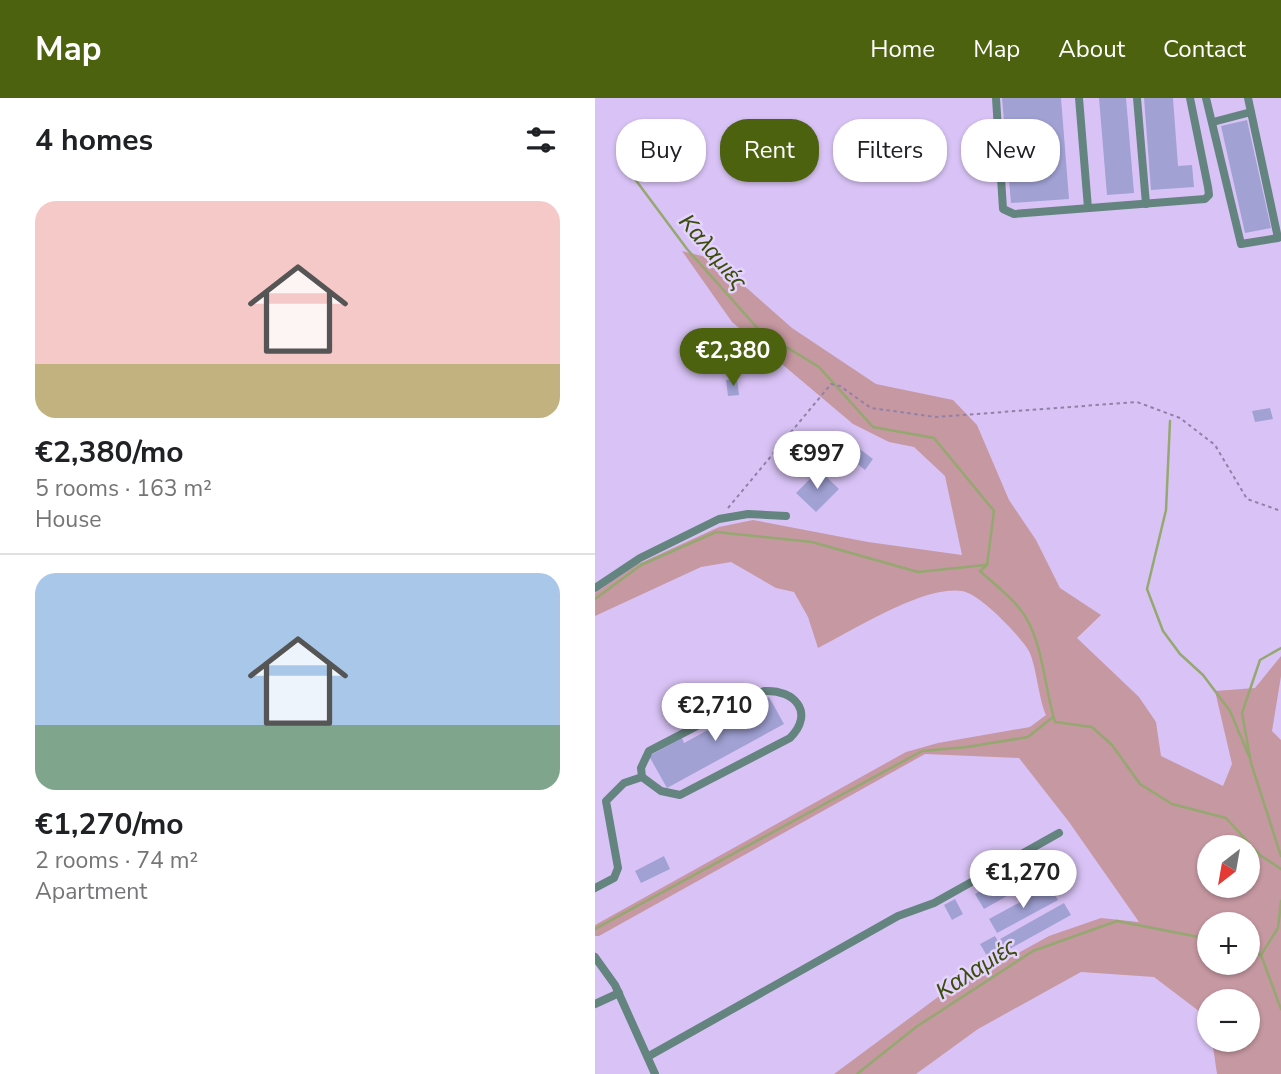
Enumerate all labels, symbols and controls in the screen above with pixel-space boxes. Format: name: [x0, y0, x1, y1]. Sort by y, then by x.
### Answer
text: Map: [35, 27, 102, 72]
text: Home: [870, 33, 935, 65]
text: Map: [973, 33, 1020, 65]
text: About: [1058, 33, 1125, 65]
text: Contact: [1163, 33, 1246, 65]
chip: Buy: [616, 119, 706, 182]
chip: Rent: [720, 119, 819, 182]
chip: Filters: [833, 119, 947, 182]
chip: New: [961, 119, 1060, 182]
text: 4 homes: [35, 120, 153, 161]
icon: filters: [522, 121, 560, 159]
water label: Καλαμιές: [672, 207, 755, 297]
icon: home: [235, 246, 361, 372]
pin: €2,380: [676, 328, 790, 388]
text: €2,380: [696, 335, 770, 366]
text: €2,380/mo: [35, 432, 184, 473]
pin: €997: [776, 432, 858, 491]
text: €997: [789, 438, 845, 469]
text: 5 rooms · 163 m²: [35, 473, 212, 504]
text: House: [35, 504, 102, 535]
icon: home: [235, 618, 361, 744]
pin: €2,710: [658, 684, 772, 743]
text: €2,710: [678, 690, 752, 721]
text: €1,270/mo: [35, 804, 184, 845]
north arrow: [1197, 835, 1260, 898]
map controls: [1197, 835, 1260, 1052]
text: 2 rooms · 74 m²: [35, 845, 198, 876]
pin: €1,270: [966, 850, 1080, 910]
text: €1,270: [986, 857, 1060, 888]
text: Apartment: [35, 876, 147, 907]
button: +: [1197, 912, 1260, 975]
water label: Καλαμιές: [929, 931, 1023, 1007]
button: −: [1197, 989, 1260, 1052]

